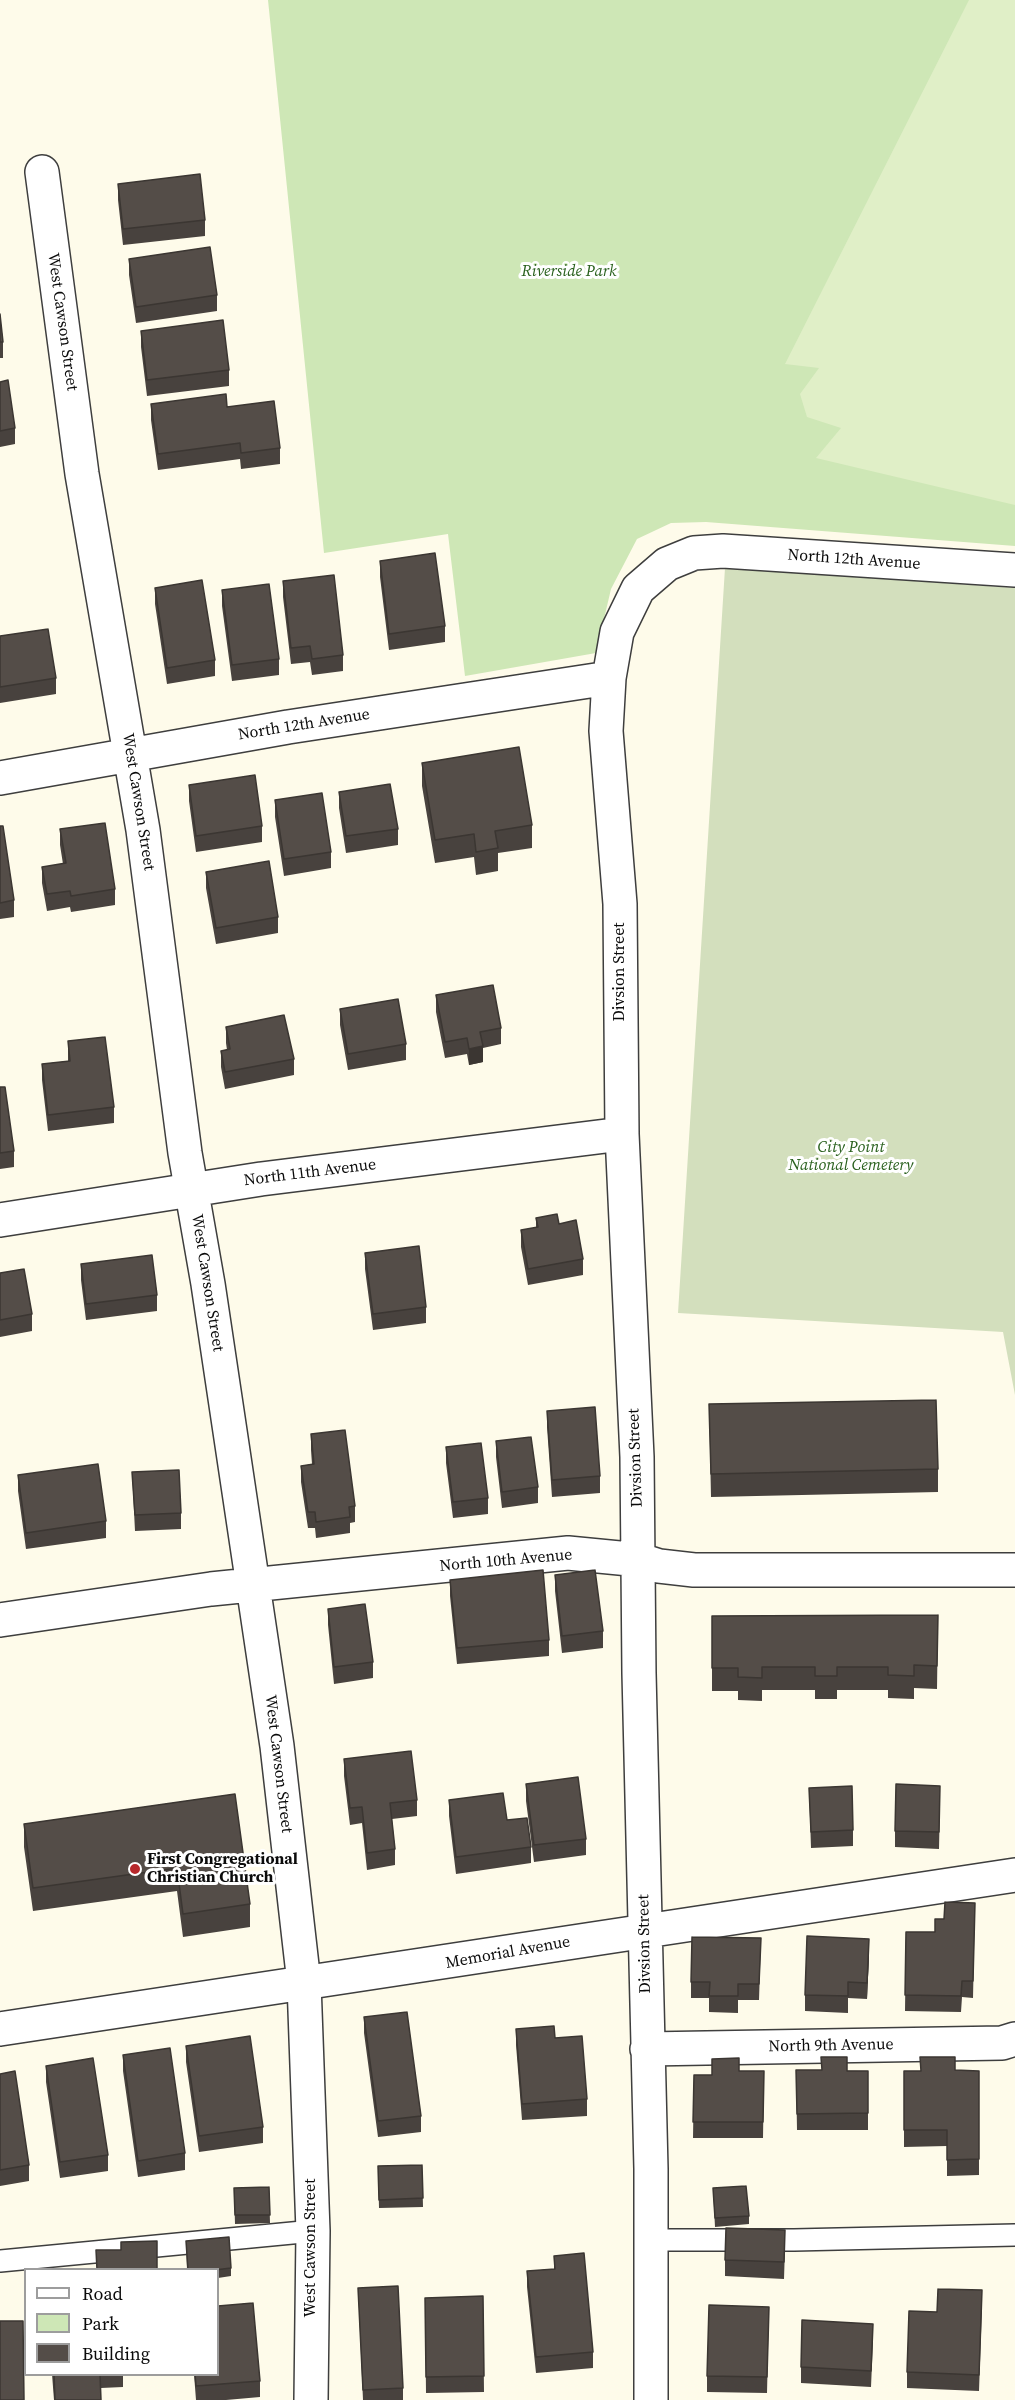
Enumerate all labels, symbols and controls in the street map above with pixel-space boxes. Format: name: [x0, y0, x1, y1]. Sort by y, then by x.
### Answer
street label: West Cawson Street: [43, 252, 81, 392]
park label: Riverside Park: [521, 262, 617, 282]
street label: North 12th Avenue: [787, 546, 921, 574]
street label: North 12th Avenue: [237, 705, 371, 745]
street label: West Cawson Street: [118, 732, 158, 872]
street label: Divsion Street: [610, 922, 630, 1022]
park label: City Point National Cemetery: [789, 1138, 913, 1176]
street label: North 11th Avenue: [243, 1155, 377, 1191]
street label: West Cawson Street: [187, 1213, 227, 1353]
street label: Divsion Street: [625, 1408, 647, 1508]
street label: North 10th Avenue: [439, 1546, 573, 1576]
street label: West Cawson Street: [260, 1694, 296, 1834]
place label: First Congregational Christian Church: [147, 1850, 298, 1888]
marker: First Congregational Christian Church: [128, 1862, 142, 1876]
street label: Divsion Street: [635, 1894, 655, 1994]
street label: Memorial Avenue: [444, 1933, 572, 1973]
street label: North 9th Avenue: [768, 2035, 894, 2057]
street label: West Cawson Street: [301, 2179, 321, 2317]
legend: [24, 2268, 219, 2376]
text: Road: [82, 2281, 123, 2306]
text: Park: [82, 2311, 119, 2336]
text: Building: [82, 2341, 150, 2366]

